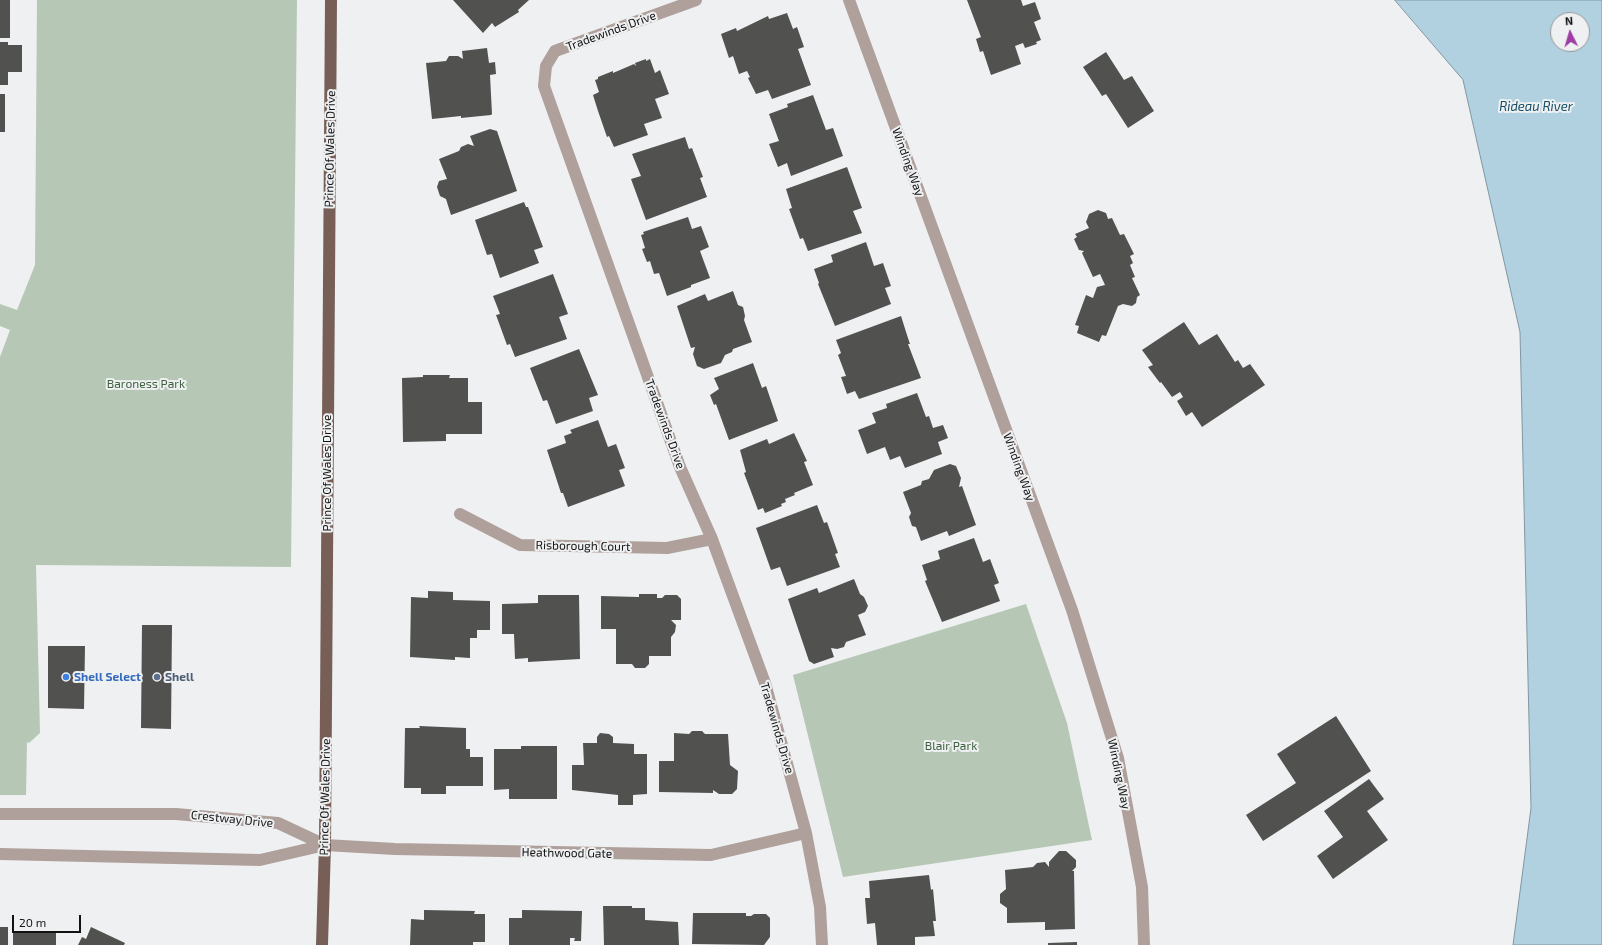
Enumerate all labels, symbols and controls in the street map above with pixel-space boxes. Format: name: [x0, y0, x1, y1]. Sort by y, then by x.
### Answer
street label: Tradewinds Drive: [564, 8, 658, 54]
north arrow: [1550, 12, 1590, 52]
text: N: [1564, 14, 1574, 27]
street label: Prince Of Wales Drive: [322, 90, 338, 208]
water label: Rideau River: [1499, 99, 1573, 115]
street label: Winding Way: [889, 126, 927, 198]
park label: Baroness Park: [107, 377, 185, 391]
street label: Tradewinds Drive: [642, 377, 688, 471]
street label: Prince Of Wales Drive: [320, 414, 334, 532]
street label: Winding Way: [1000, 431, 1038, 503]
street label: Risborough Court: [536, 538, 630, 554]
place label: Shell Select: [74, 670, 141, 684]
place label: Shell: [165, 670, 194, 684]
marker: Shell Select: [61, 672, 71, 682]
marker: Shell: [152, 672, 162, 682]
street label: Tradewinds Drive: [757, 681, 797, 775]
street label: Winding Way: [1105, 737, 1133, 811]
street label: Prince Of Wales Drive: [317, 738, 333, 856]
park label: Blair Park: [925, 739, 977, 753]
street label: Crestway Drive: [190, 808, 274, 830]
street label: Heathwood Gate: [521, 845, 613, 861]
scale bar: [14, 907, 83, 933]
text: 20 m: [19, 915, 46, 929]

